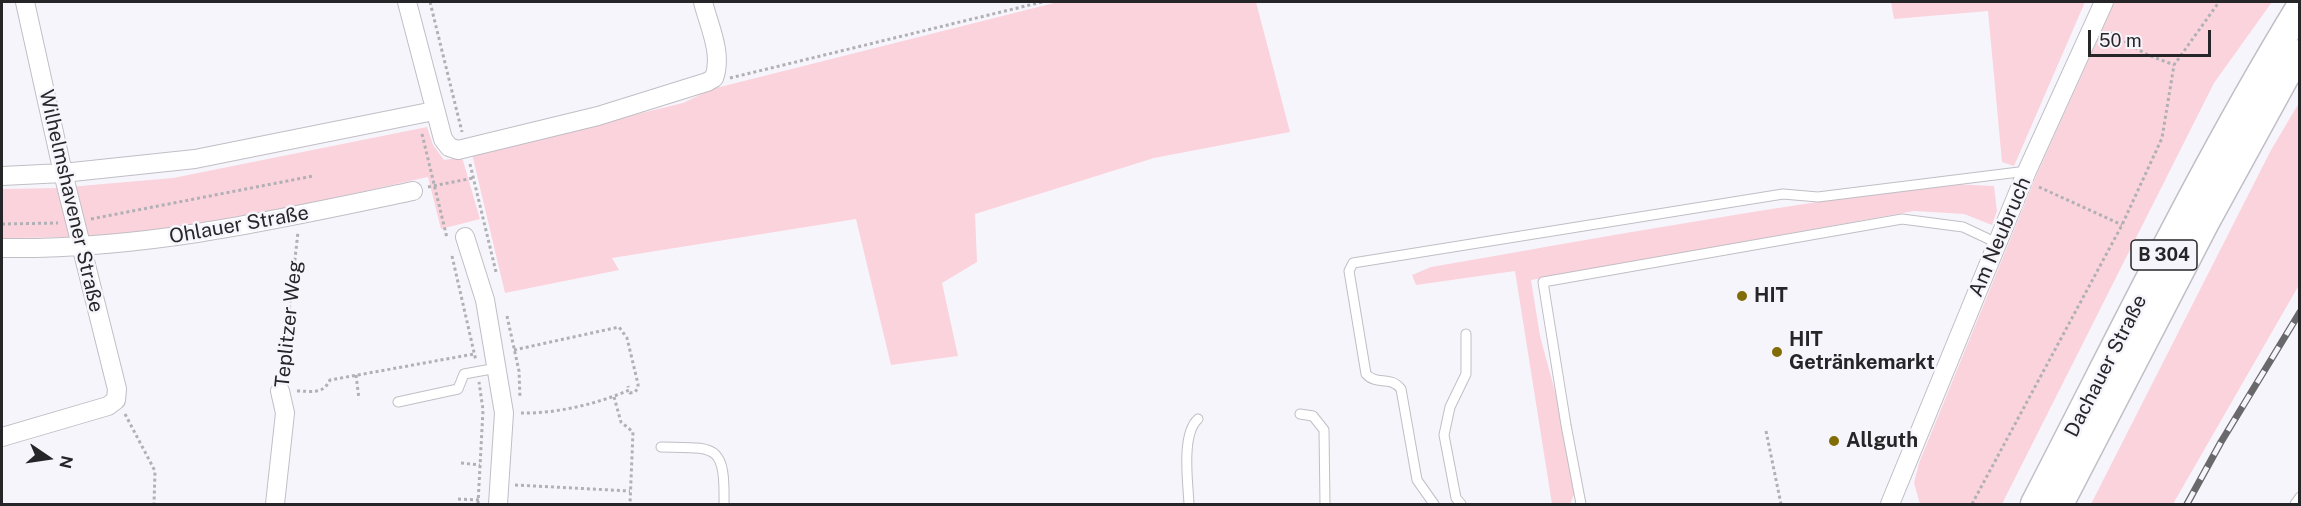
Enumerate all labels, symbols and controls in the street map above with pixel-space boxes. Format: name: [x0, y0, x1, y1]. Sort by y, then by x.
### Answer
scale bar: [2091, 18, 2214, 56]
text: 50 m: [2099, 30, 2142, 51]
street label: Wilhelmshavener Straße: [34, 87, 108, 315]
street label: Am Neubruch: [1964, 173, 2036, 301]
street label: Ohlauer Straße: [167, 201, 311, 249]
road number: B 304: [2131, 240, 2197, 270]
street label: Teplitzer Weg: [270, 259, 308, 389]
place label: HIT: [1754, 284, 1788, 308]
marker: HIT: [1735, 289, 1749, 303]
street label: Dachauer Straße: [2060, 291, 2152, 441]
place label: HIT Getränkemarkt: [1789, 328, 1935, 375]
marker: HIT Getränkemarkt: [1770, 345, 1784, 359]
north arrow: [18, 428, 78, 488]
place label: Allguth: [1846, 429, 1918, 453]
marker: Allguth: [1827, 434, 1841, 448]
text: N: [55, 454, 77, 470]

